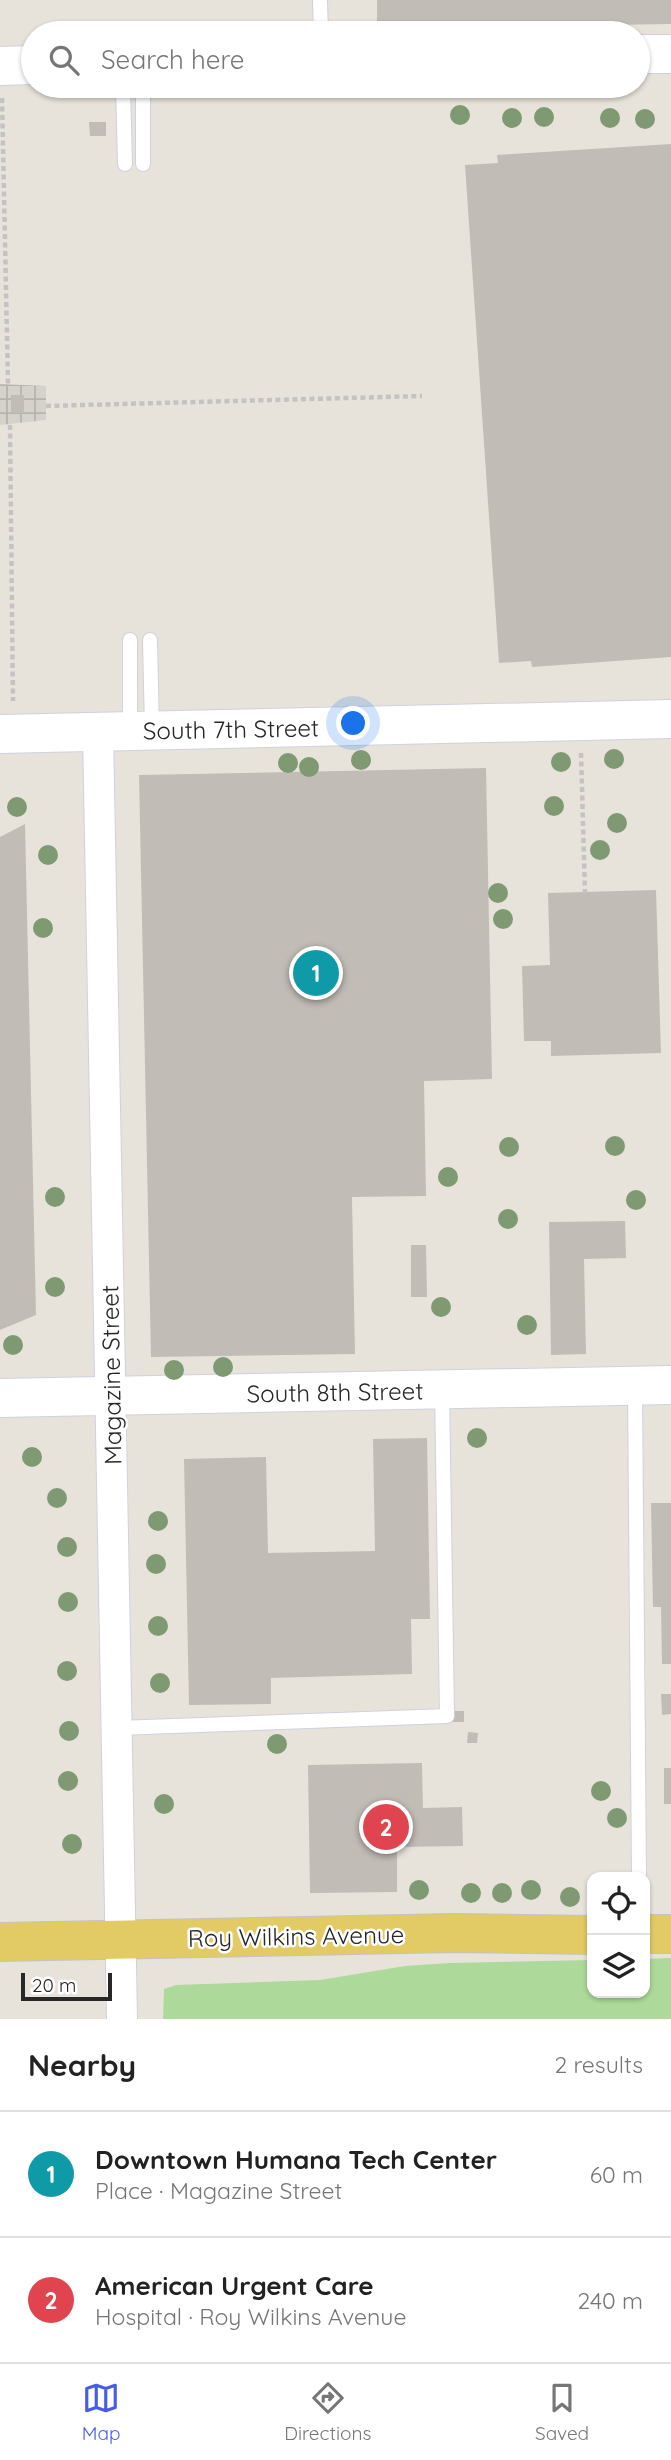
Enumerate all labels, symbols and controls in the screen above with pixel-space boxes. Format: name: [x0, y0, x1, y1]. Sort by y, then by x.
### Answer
search box: [21, 21, 650, 98]
icon: search: [45, 41, 83, 79]
text: Search here: [101, 43, 245, 76]
your location: [336, 706, 370, 740]
street label: South 7th Street: [143, 712, 319, 746]
pin: 1: [293, 947, 339, 999]
street label: Magazine Street: [94, 1285, 128, 1465]
street label: South 8th Street: [246, 1375, 424, 1409]
pin: 2: [363, 1801, 409, 1853]
map controls: [587, 1872, 650, 1998]
button: locate: [587, 1872, 650, 1935]
street label: Roy Wilkins Avenue: [188, 1919, 404, 1953]
button: layers: [587, 1935, 650, 1998]
scale bar: [21, 1970, 112, 2002]
text: 20 m: [32, 1973, 76, 1997]
text: Nearby: [28, 2046, 136, 2084]
text: 2 results: [554, 2050, 643, 2079]
text: Downtown Humana Tech Center: [95, 2143, 497, 2176]
text: 1: [47, 2160, 55, 2189]
text: 60 m: [590, 2160, 643, 2189]
text: Place · Magazine Street: [95, 2176, 342, 2205]
text: American Urgent Care: [95, 2269, 374, 2302]
text: 2: [44, 2286, 58, 2315]
text: 240 m: [578, 2286, 643, 2315]
text: Hospital · Roy Wilkins Avenue: [95, 2302, 406, 2331]
tab: Map: [82, 2379, 121, 2445]
tab: Directions: [284, 2379, 371, 2445]
tab: Saved: [535, 2379, 589, 2445]

